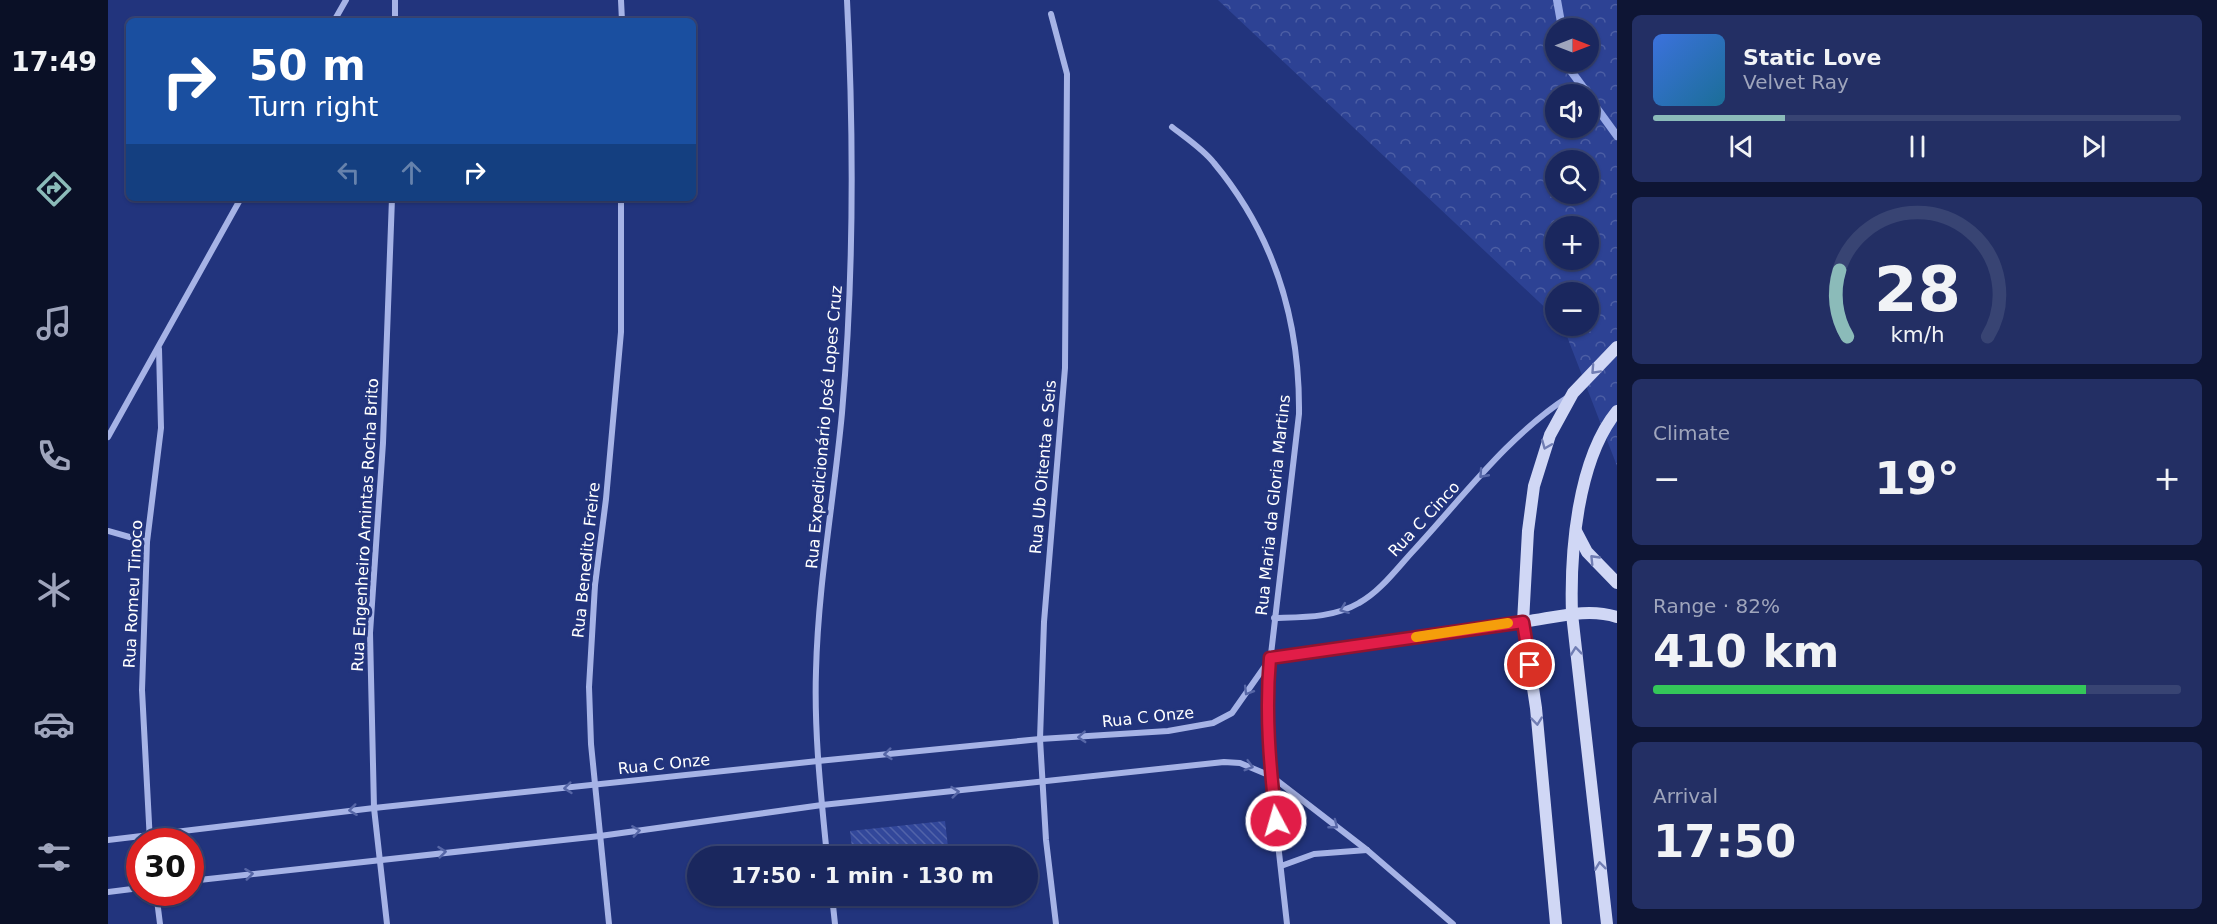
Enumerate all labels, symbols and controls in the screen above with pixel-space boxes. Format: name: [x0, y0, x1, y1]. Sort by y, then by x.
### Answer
north arrow: [1545, 18, 1599, 72]
map controls: [1545, 18, 1599, 336]
text: 50 m: [249, 41, 366, 90]
icon: right: [150, 42, 228, 120]
text: Static Love: [1743, 45, 1881, 70]
text: 17:49: [11, 46, 97, 77]
text: Velvet Ray: [1743, 70, 1849, 94]
button: sound: [1545, 84, 1599, 138]
text: Turn right: [249, 91, 378, 122]
icon: previous: [1725, 130, 1758, 163]
icon: pause: [1901, 130, 1934, 163]
icon: next: [2077, 130, 2110, 163]
button: search: [1545, 150, 1599, 204]
icon: left: [332, 156, 365, 189]
icon: ahead: [395, 156, 428, 189]
icon: right: [458, 156, 491, 189]
icon: directions: [33, 168, 75, 210]
button: +: [1545, 216, 1599, 270]
text: 28: [1874, 253, 1960, 326]
button: −: [1545, 282, 1599, 336]
street label: Rua Expedicionário José Lopes Cruz: [802, 285, 846, 569]
icon: music: [33, 302, 75, 344]
text: km/h: [1890, 323, 1944, 348]
one-way arrow: [1591, 363, 1602, 374]
street label: Rua Engenheiro Amintas Rocha Brito: [348, 378, 382, 672]
street label: Rua Ub Oitenta e Seis: [1026, 379, 1060, 555]
street label: Rua Maria da Gloria Martins: [1252, 394, 1294, 616]
text: Climate: [1653, 421, 1730, 445]
icon: phone: [33, 435, 75, 477]
one-way arrow: [1540, 439, 1553, 450]
text: 19°: [1874, 452, 1960, 505]
text: −: [1653, 459, 1681, 498]
text: +: [2153, 459, 2181, 498]
one-way arrow: [1479, 467, 1490, 478]
street label: Rua C Cinco: [1384, 477, 1464, 561]
street label: Rua Benedito Freire: [568, 481, 604, 639]
street label: Rua Romeu Tinoco: [120, 519, 146, 669]
one-way arrow: [1590, 555, 1601, 565]
icon: climate: [33, 569, 75, 611]
text: Range · 82%: [1653, 594, 1780, 618]
one-way arrow: [1340, 602, 1351, 614]
text: 410 km: [1653, 625, 1839, 678]
pin: [1504, 639, 1555, 690]
one-way arrow: [1570, 647, 1583, 656]
icon: arrive: [1513, 648, 1546, 681]
one-way arrow: [1244, 685, 1256, 695]
icon: car: [33, 703, 75, 745]
street label: Rua C Onze: [1101, 703, 1195, 731]
one-way arrow: [1530, 716, 1543, 725]
one-way arrow: [1077, 730, 1086, 743]
one-way arrow: [883, 747, 892, 760]
street label: Rua C Onze: [617, 750, 711, 778]
one-way arrow: [1243, 759, 1254, 771]
one-way arrow: [564, 781, 573, 794]
text: Arrival: [1653, 784, 1718, 808]
one-way arrow: [950, 786, 959, 799]
position arrow: [1244, 789, 1308, 853]
one-way arrow: [349, 804, 358, 816]
text: 17:50: [1653, 815, 1796, 868]
one-way arrow: [1327, 817, 1338, 828]
one-way arrow: [632, 825, 641, 837]
speed limit sign: 30: [126, 828, 204, 906]
icon: filters: [33, 836, 75, 878]
one-way arrow: [438, 846, 447, 859]
one-way arrow: [1594, 861, 1607, 870]
text: 17:50 · 1 min · 130 m: [731, 863, 994, 888]
one-way arrow: [244, 869, 253, 881]

